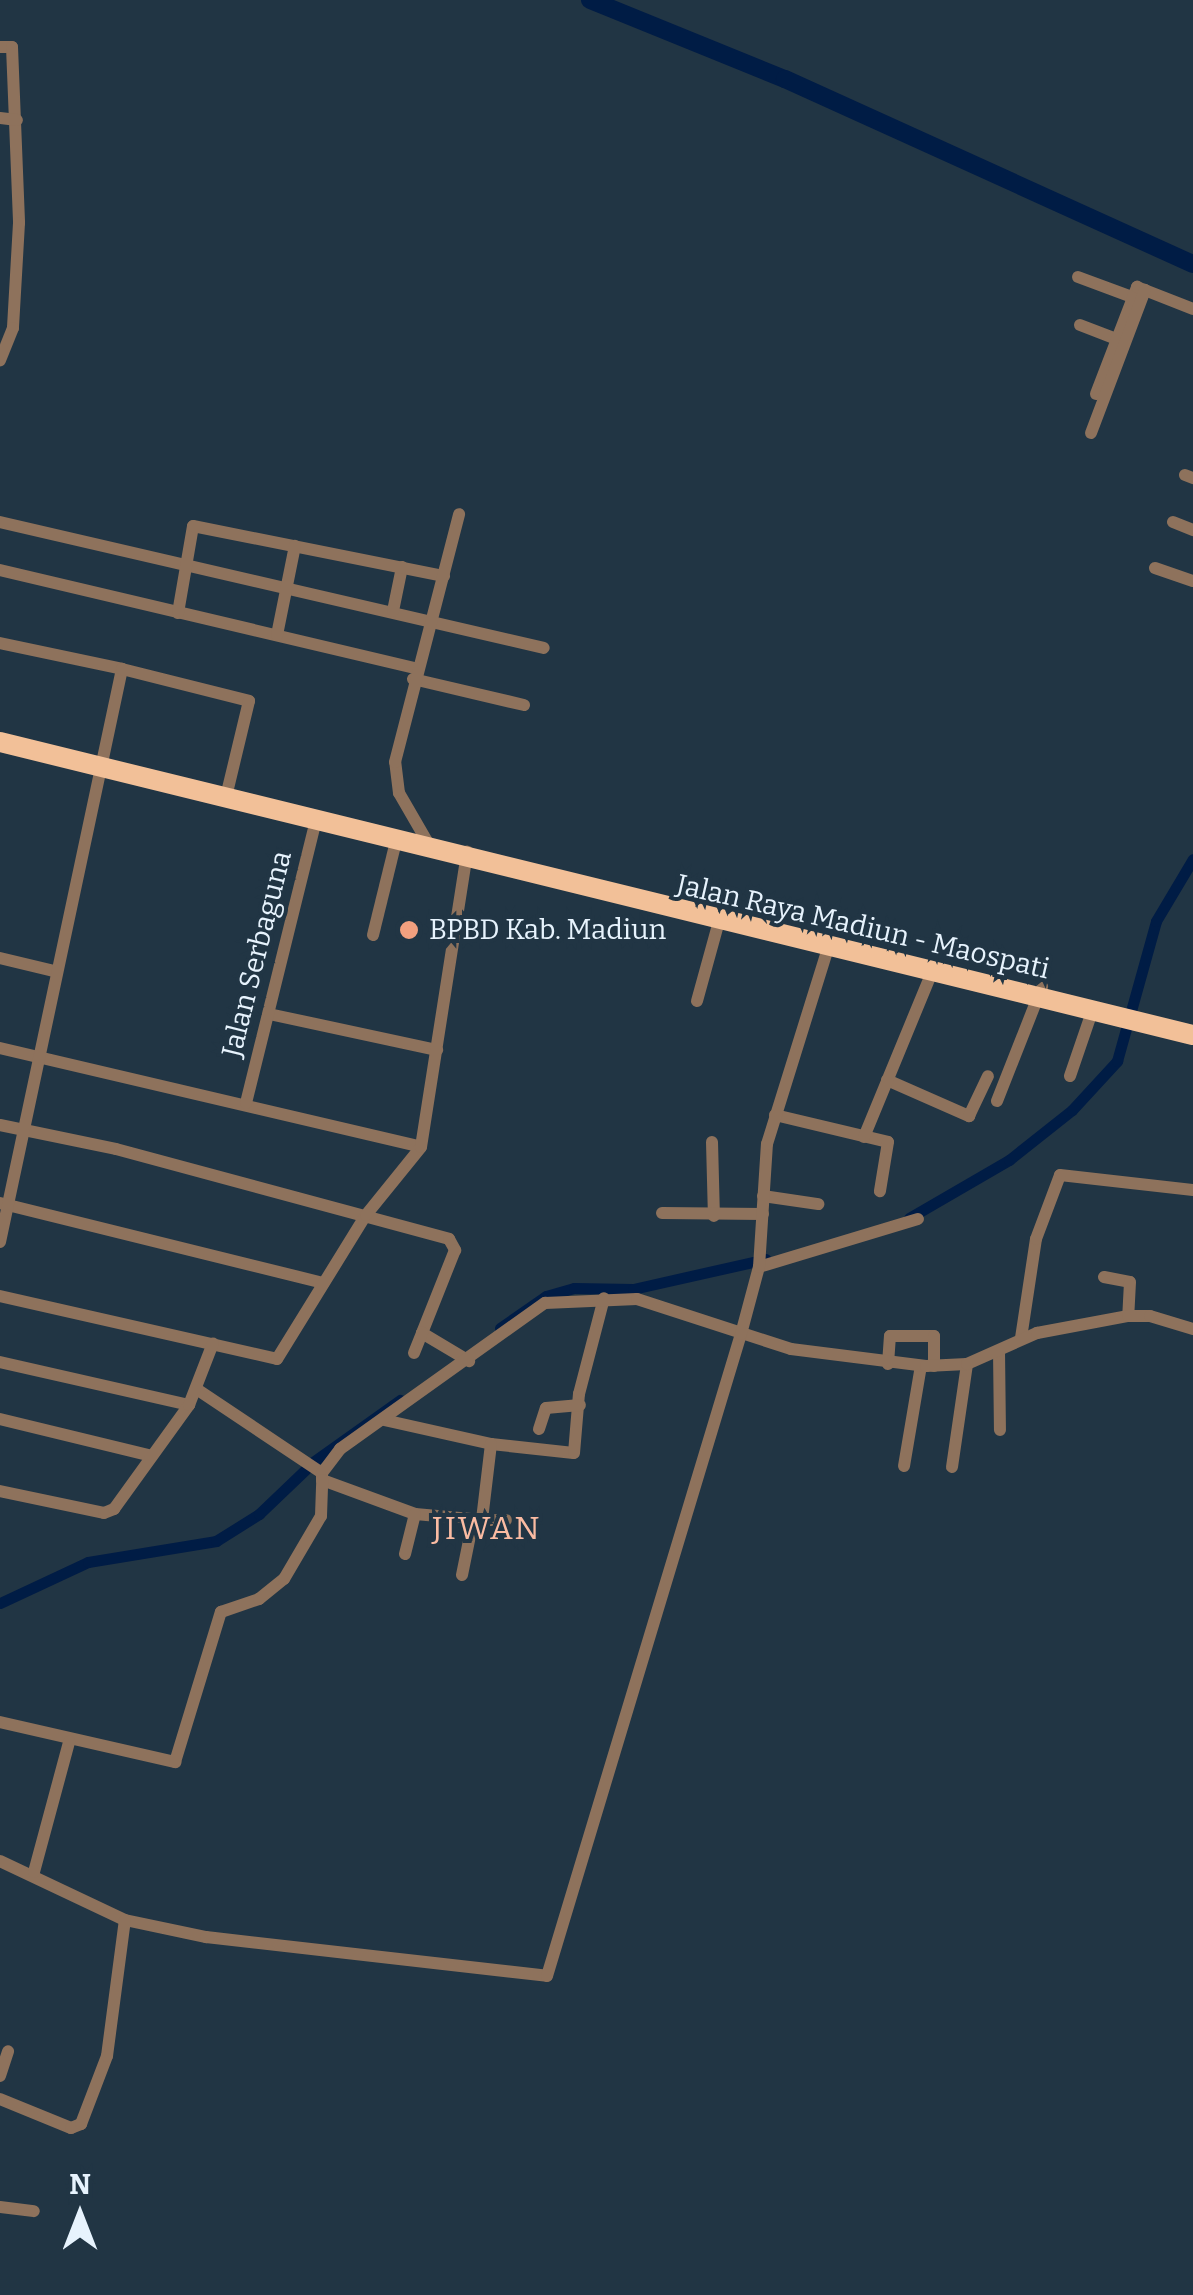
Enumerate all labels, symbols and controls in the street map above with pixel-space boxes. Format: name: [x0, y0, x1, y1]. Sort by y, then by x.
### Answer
street label: Jalan Serbaguna: [215, 847, 299, 1061]
street label: Jalan Raya Madiun - Maospati: [673, 868, 1053, 986]
place label: BPBD Kab. Madiun: [429, 913, 666, 947]
marker: BPBD Kab. Madiun: [398, 919, 420, 941]
district label: JIWAN: [432, 1509, 542, 1547]
north arrow: [30, 2165, 130, 2265]
text: N: [69, 2168, 91, 2201]

